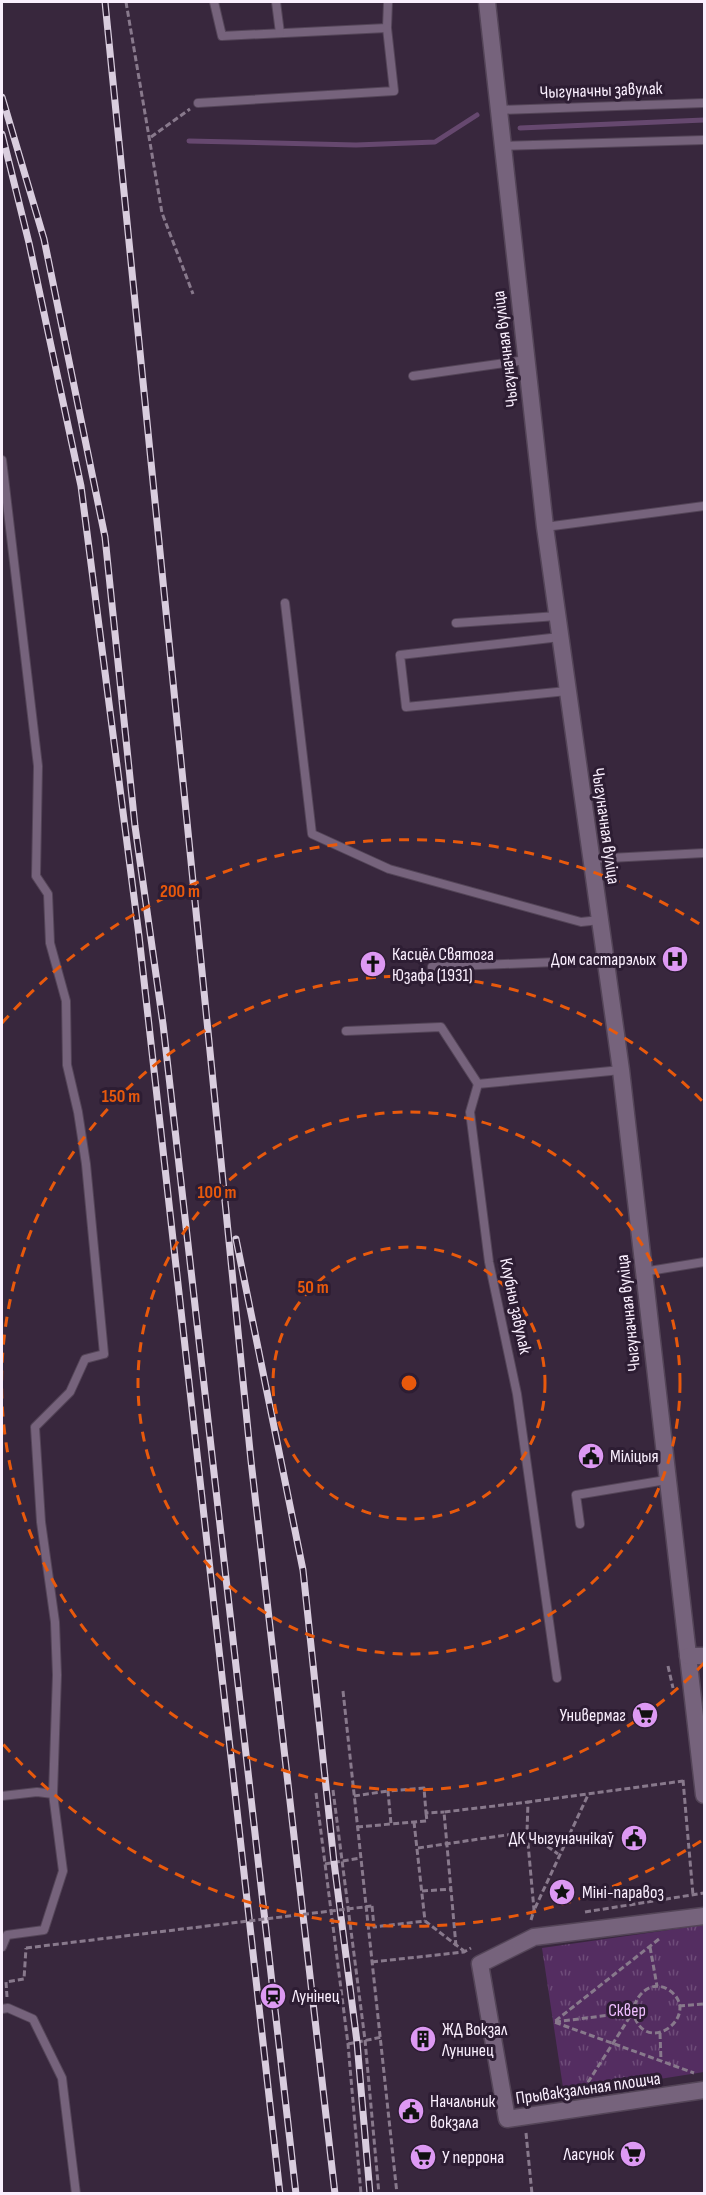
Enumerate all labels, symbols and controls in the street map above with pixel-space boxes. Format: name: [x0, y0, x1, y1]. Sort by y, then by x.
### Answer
street label: Чыгуначны завулак: [539, 78, 663, 103]
street label: Чыгуначная вуліца: [488, 289, 523, 408]
street label: Чыгуначная вуліца: [587, 767, 624, 886]
text: 200 m: [160, 881, 200, 902]
place label: Касцёл Святога Юзафа (1931): [392, 944, 494, 986]
hospital icon: Дом састарэлых: [660, 944, 690, 974]
church icon: Касцёл Святога Юзафа (1931): [358, 949, 388, 979]
place label: Дом састарэлых: [551, 949, 656, 970]
text: 150 m: [102, 1086, 140, 1107]
text: 100 m: [198, 1182, 237, 1203]
street label: Чыгуначная вуліца: [612, 1254, 645, 1372]
street label: Клубны завулак: [495, 1256, 536, 1356]
text: 50 m: [297, 1277, 329, 1298]
centre of rings: [399, 1373, 419, 1393]
public building icon: Міліцыя: [576, 1441, 606, 1471]
place label: Міліцыя: [610, 1446, 659, 1467]
supermarket icon: Универмаг: [630, 1700, 660, 1730]
place label: Универмаг: [560, 1705, 626, 1726]
public building icon: ДК Чыгуначнікаў: [619, 1823, 649, 1853]
place label: ДК Чыгуначнікаў: [509, 1828, 614, 1849]
place icon: Міні-паравоз: [547, 1877, 577, 1907]
place label: Міні-паравоз: [582, 1882, 664, 1903]
station icon: Лунінец: [258, 1981, 288, 2011]
place label: Лунінец: [291, 1986, 340, 2007]
park label: Сквер: [608, 2000, 646, 2021]
place label: ЖД Вокзал Лунинец: [441, 2019, 508, 2061]
building icon: ЖД Вокзал Лунинец: [408, 2024, 438, 2054]
street label: Прывакзальная плошча: [514, 2068, 662, 2109]
place label: Начальник вокзала: [430, 2091, 496, 2133]
public building icon: Начальник вокзала: [396, 2096, 426, 2126]
supermarket icon: Ласунок: [618, 2139, 648, 2169]
supermarket icon: У перрона: [408, 2142, 438, 2172]
place label: Ласунок: [562, 2144, 614, 2165]
place label: У перрона: [442, 2147, 504, 2168]

